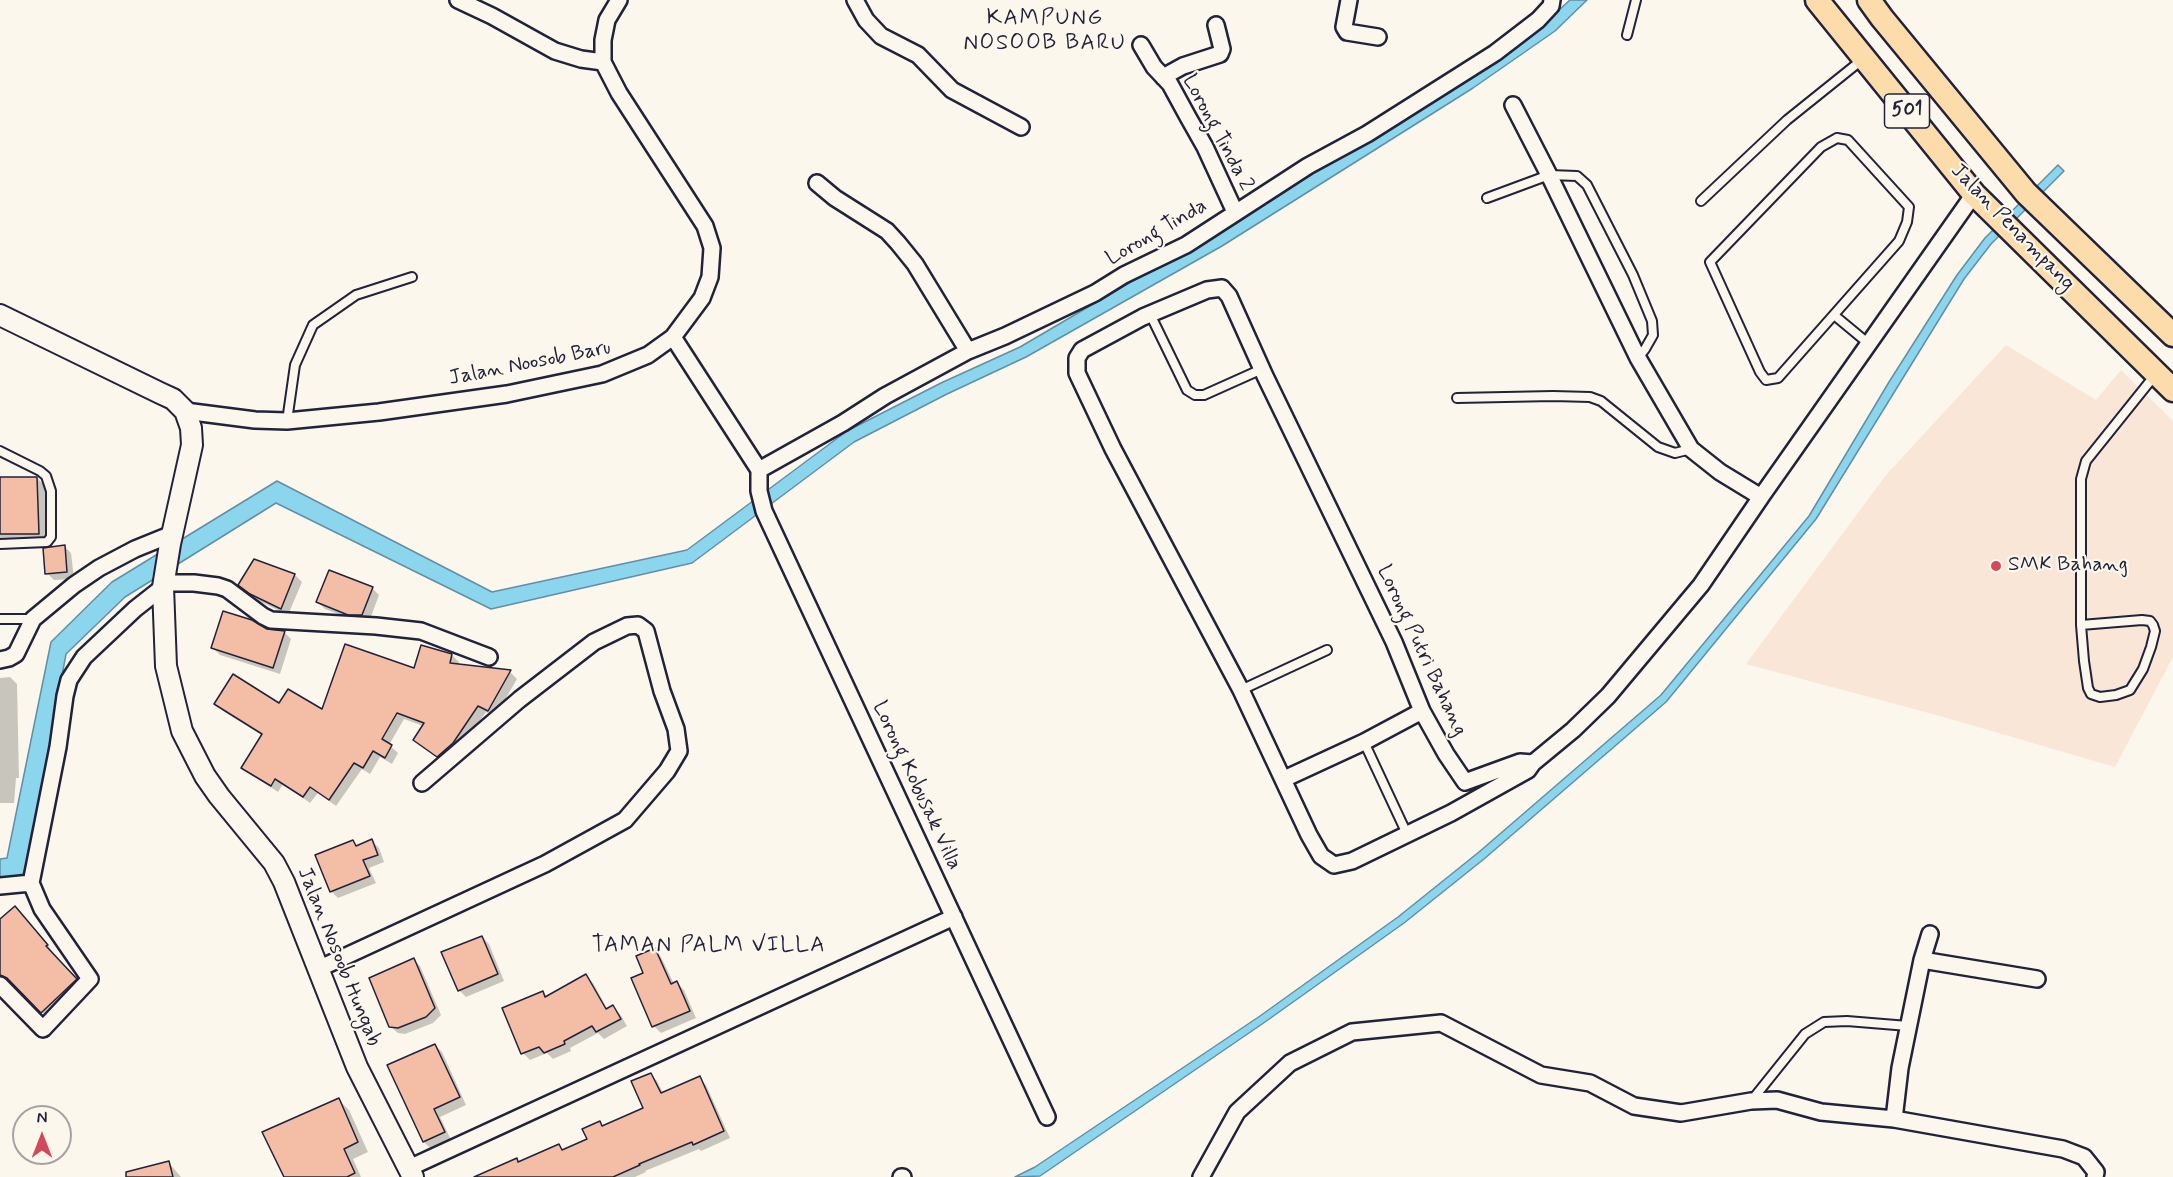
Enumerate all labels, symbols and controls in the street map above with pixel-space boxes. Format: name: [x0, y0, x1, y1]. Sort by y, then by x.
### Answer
district label: KAMPUNG NOSOOB BARU: [965, 6, 1125, 57]
street label: Lorong Tinda 2: [1176, 70, 1258, 196]
road number: 501: [1884, 94, 1930, 128]
street label: Jalan Penampang: [1945, 159, 2079, 297]
street label: Lorong Tinda: [1102, 194, 1212, 272]
street label: Jalan Noosob Baru: [447, 336, 613, 392]
place label: SMK Bahang: [2008, 553, 2128, 579]
marker: SMK Bahang: [1989, 559, 2003, 573]
street label: Lorong Putri Bahang: [1370, 562, 1472, 740]
street label: Lorong Kobusak Villa: [866, 698, 966, 874]
street label: Jalan Nosoob Hungab: [291, 864, 385, 1050]
district label: TAMAN PALM VILLA: [595, 933, 823, 959]
north arrow: [12, 1105, 72, 1165]
text: N: [37, 1108, 47, 1129]

